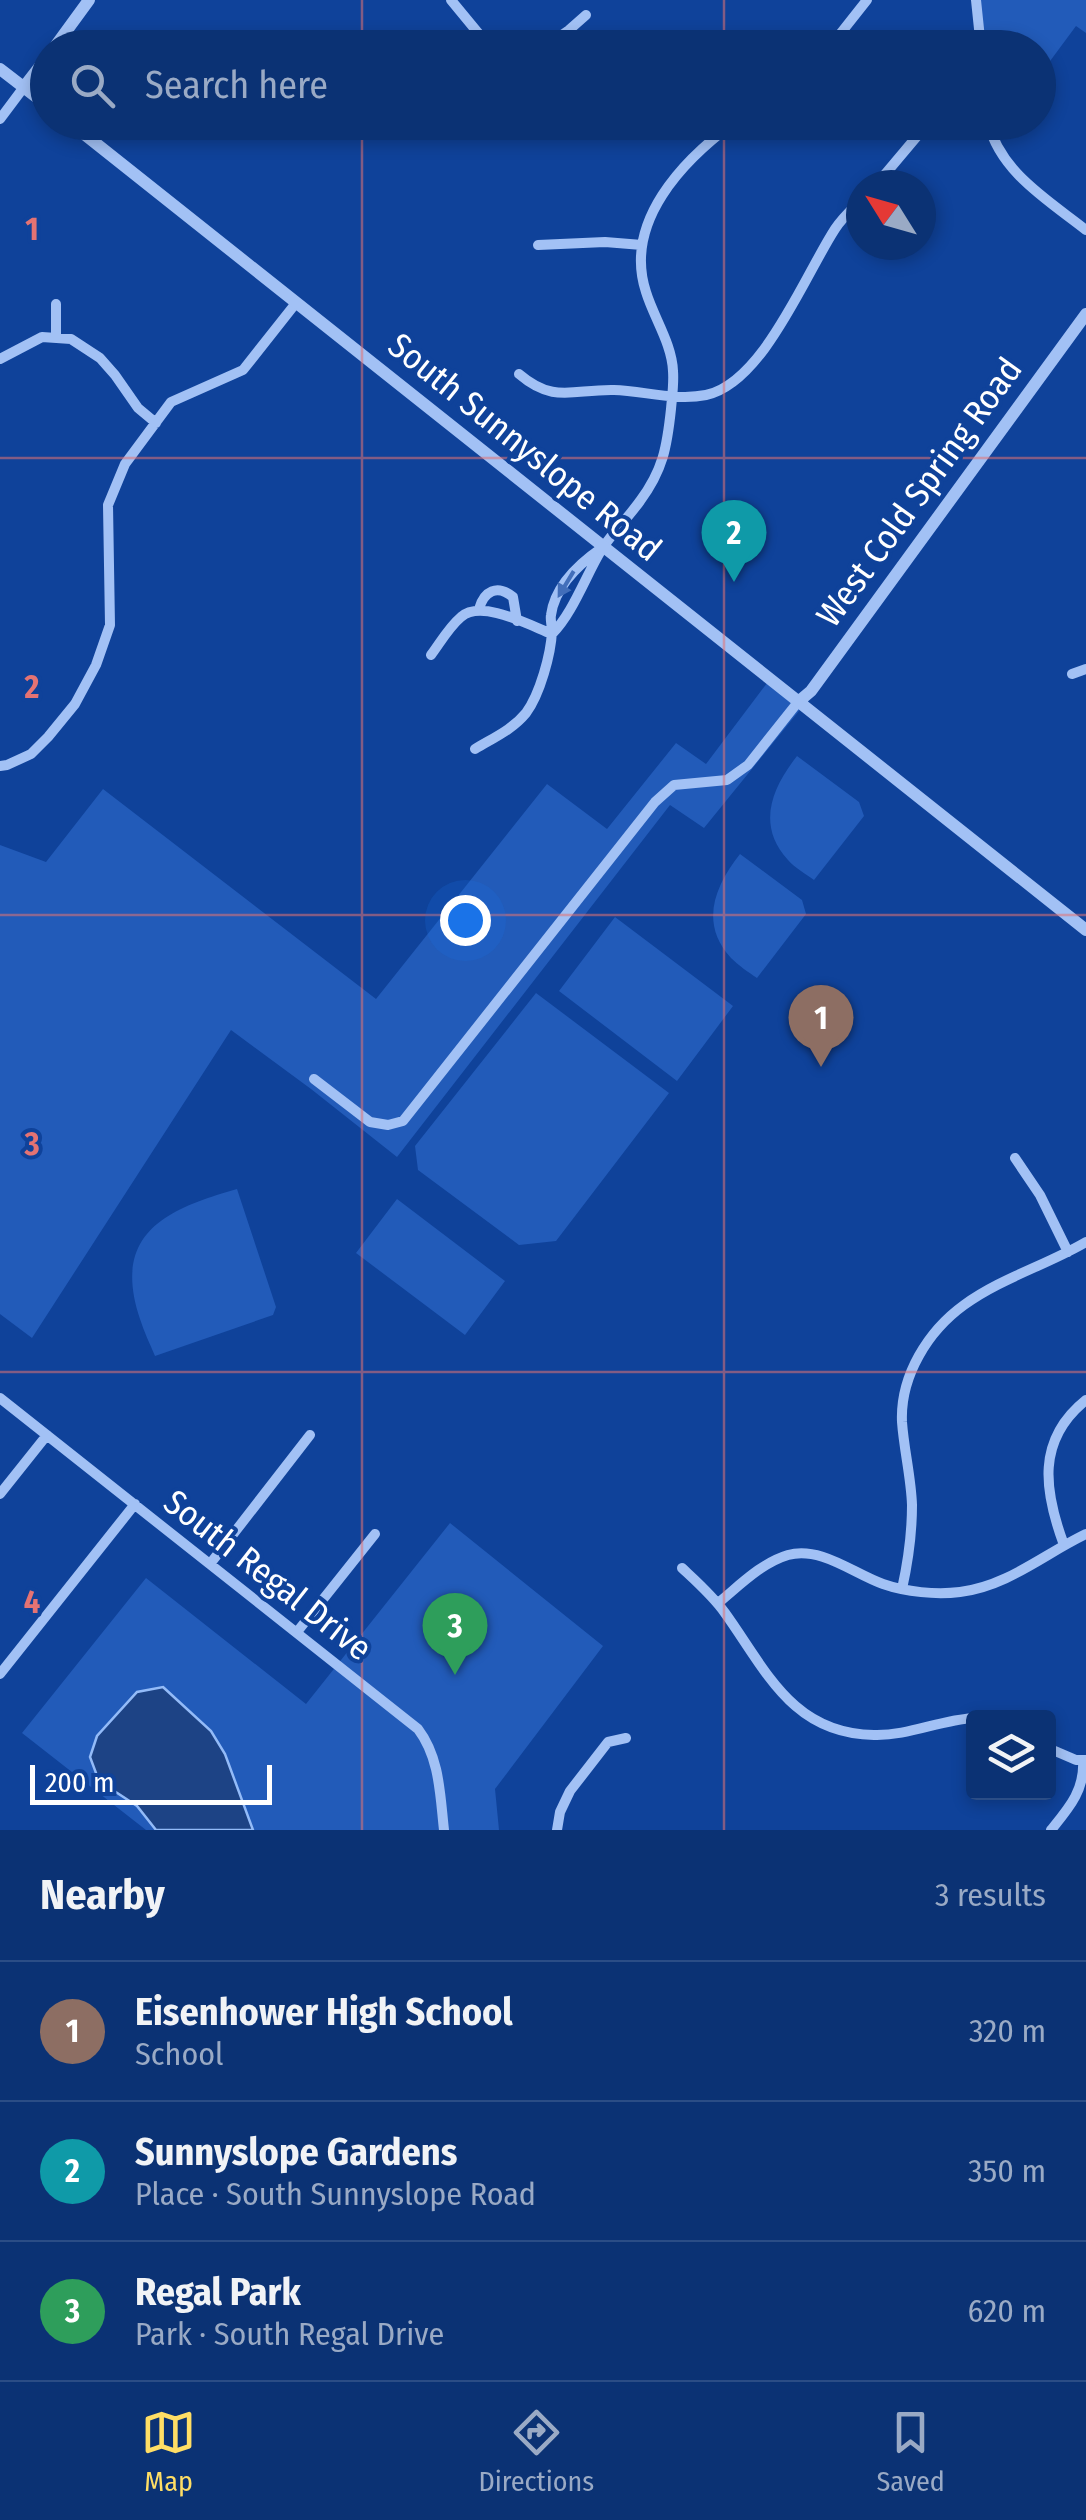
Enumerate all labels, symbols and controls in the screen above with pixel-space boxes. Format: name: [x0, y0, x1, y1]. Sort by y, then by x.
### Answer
search box: [30, 30, 1056, 140]
icon: search: [65, 58, 120, 113]
text: Search here: [145, 62, 328, 108]
north arrow: [846, 170, 936, 260]
text: 1: [25, 210, 39, 248]
street label: South Sunnyslope Road: [380, 324, 670, 570]
street label: West Cold Spring Road: [807, 349, 1031, 635]
pin: 2: [702, 500, 766, 582]
one-way arrow: [558, 570, 575, 598]
text: 2: [24, 668, 40, 706]
your location: [440, 895, 491, 946]
pin: 1: [788, 984, 854, 1067]
text: 3: [23, 1125, 40, 1163]
street label: South Regal Drive: [156, 1481, 380, 1669]
text: 4: [24, 1583, 40, 1621]
pin: 3: [422, 1592, 488, 1675]
map controls: [966, 1710, 1056, 1800]
button: layers: [966, 1710, 1056, 1800]
scale bar: [30, 1760, 272, 1804]
text: 200 m: [45, 1766, 115, 1799]
text: Nearby: [40, 1870, 165, 1920]
text: 3 results: [935, 1876, 1046, 1914]
text: Eisenhower High School: [135, 1989, 513, 2035]
text: 1: [66, 2012, 79, 2050]
text: 320 m: [969, 2012, 1046, 2050]
text: School: [135, 2035, 224, 2073]
text: Sunnyslope Gardens: [135, 2129, 457, 2175]
text: 2: [65, 2152, 80, 2190]
text: 350 m: [968, 2152, 1046, 2190]
text: Place · South Sunnyslope Road: [135, 2175, 536, 2213]
text: Regal Park: [135, 2269, 301, 2315]
text: 3: [65, 2292, 80, 2330]
text: 620 m: [968, 2292, 1046, 2330]
text: Park · South Regal Drive: [135, 2315, 444, 2353]
tab: Map: [141, 2405, 196, 2498]
tab: Directions: [478, 2405, 594, 2498]
tab: Saved: [876, 2405, 945, 2498]

